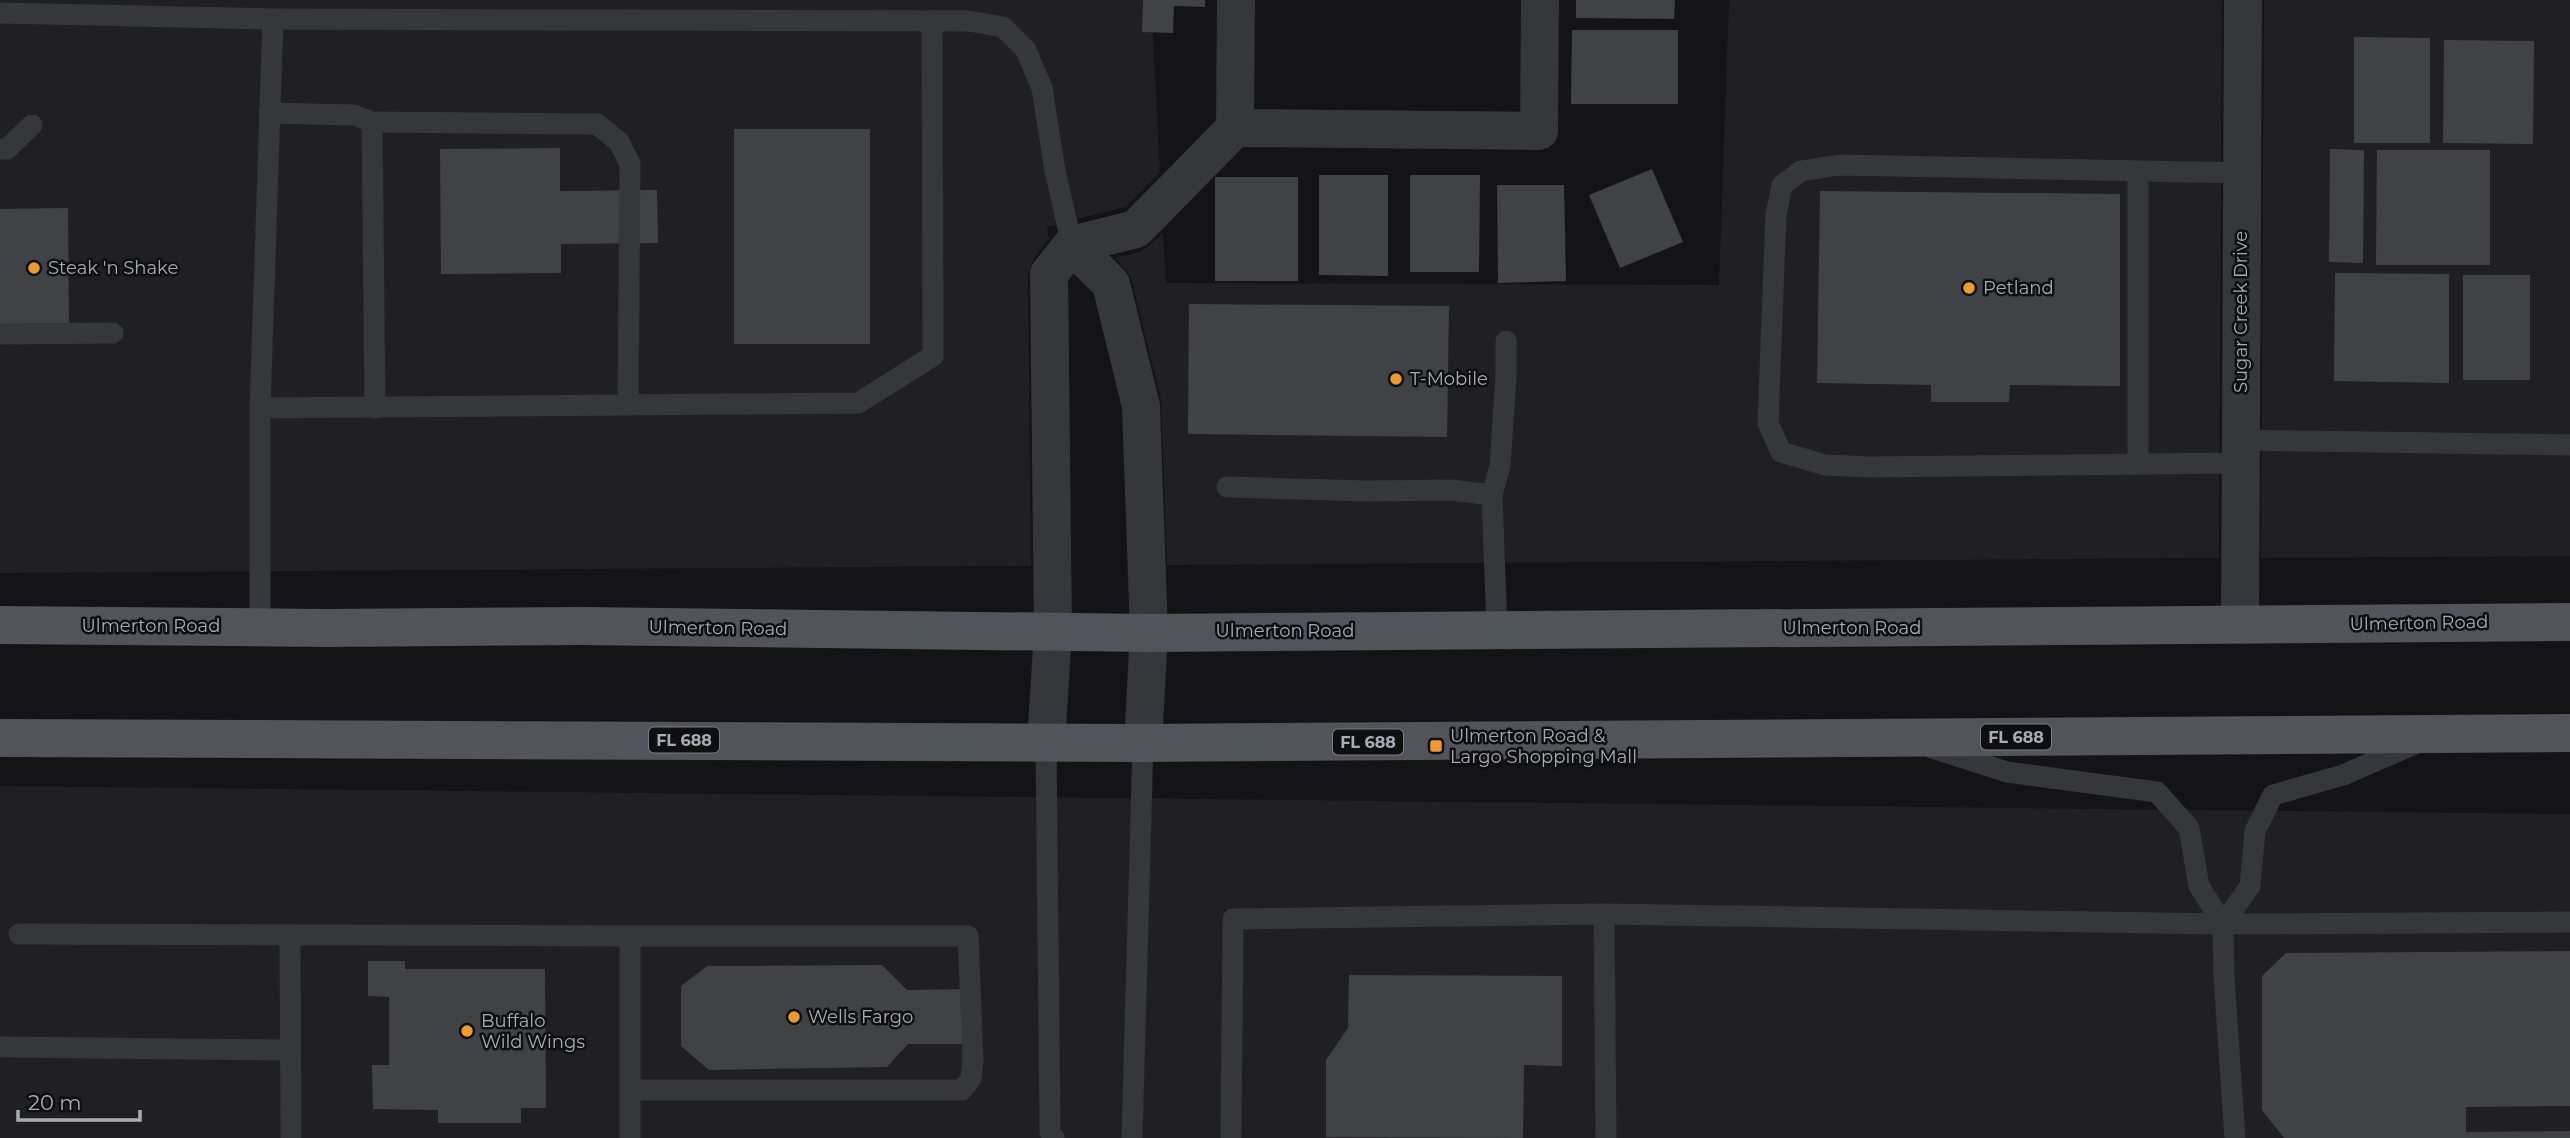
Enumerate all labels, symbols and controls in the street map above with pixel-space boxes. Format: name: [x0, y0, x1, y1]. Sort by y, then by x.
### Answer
street label: Sugar Creek Drive: [2230, 231, 2252, 393]
place label: Steak 'n Shake: [48, 257, 179, 279]
marker: Steak 'n Shake: [26, 260, 42, 276]
place label: Petland: [1983, 277, 2054, 299]
marker: Petland: [1961, 280, 1977, 296]
place label: T-Mobile: [1410, 368, 1488, 390]
marker: T-Mobile: [1388, 371, 1404, 387]
street label: Ulmerton Road: [2349, 611, 2489, 635]
street label: Ulmerton Road: [82, 615, 220, 637]
street label: Ulmerton Road: [648, 616, 788, 640]
street label: Ulmerton Road: [1783, 617, 1921, 639]
street label: Ulmerton Road: [1216, 620, 1354, 642]
road number: FL 688: [1981, 724, 2051, 750]
place label: Ulmerton Road & Largo Shopping Mall: [1450, 725, 1637, 768]
road number: FL 688: [649, 727, 719, 752]
road number: FL 688: [1333, 730, 1403, 754]
marker: Ulmerton Road & Largo Shopping Mall: [1428, 738, 1444, 754]
place label: Wells Fargo: [808, 1006, 913, 1028]
marker: Wells Fargo: [786, 1009, 802, 1025]
place label: Buffalo Wild Wings: [481, 1010, 585, 1053]
marker: Buffalo Wild Wings: [459, 1023, 475, 1039]
scale bar: [18, 1078, 140, 1122]
text: 20 m: [28, 1090, 82, 1115]

